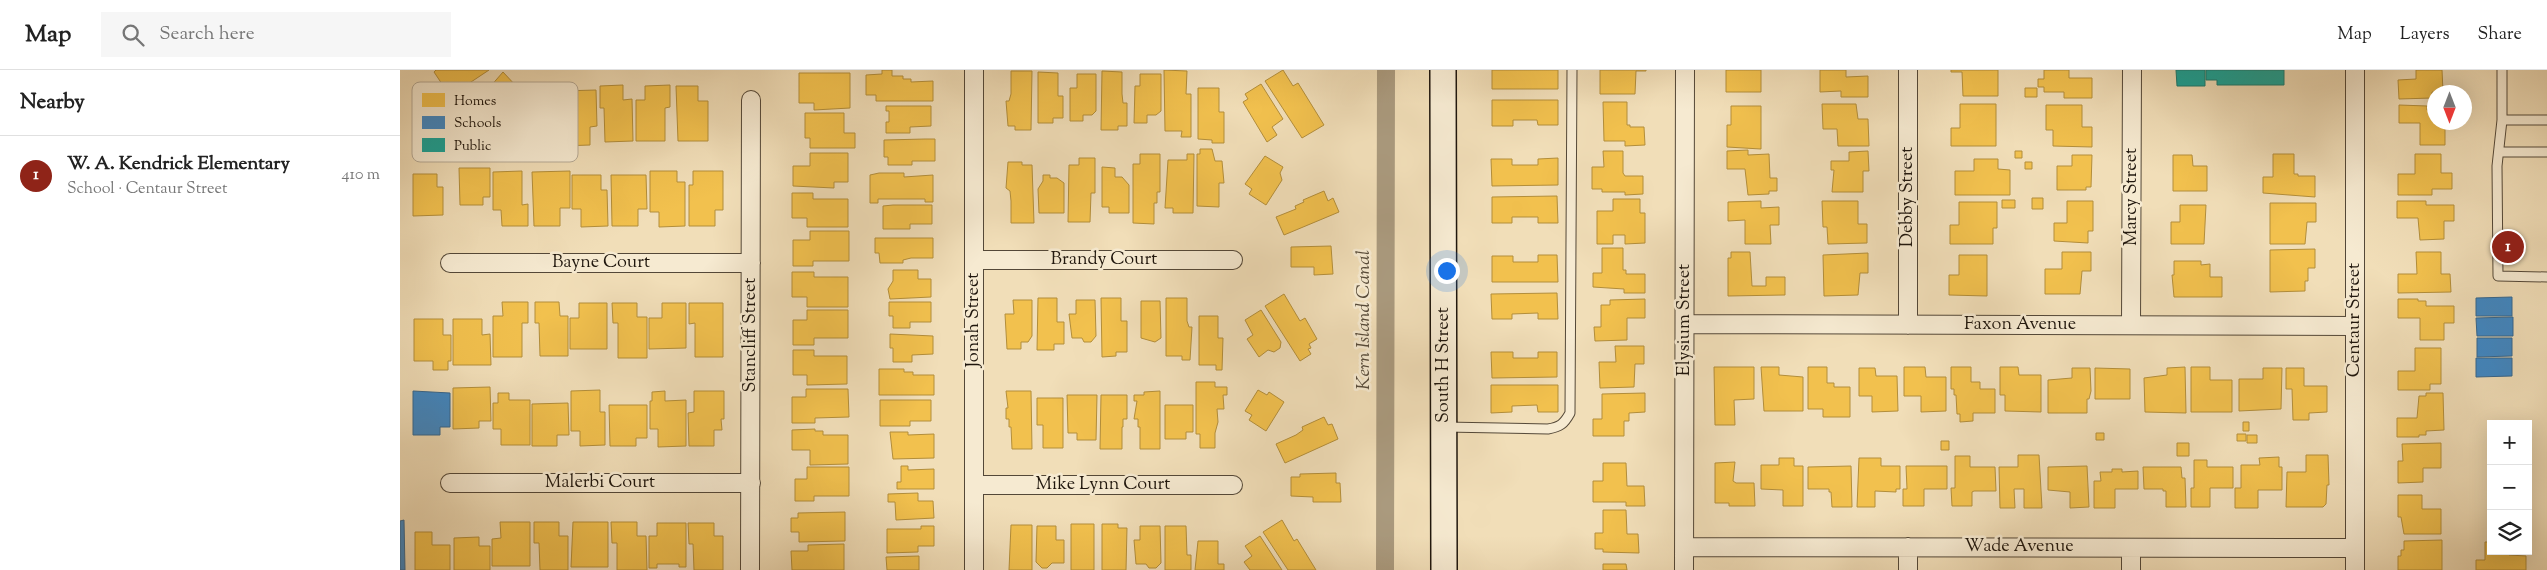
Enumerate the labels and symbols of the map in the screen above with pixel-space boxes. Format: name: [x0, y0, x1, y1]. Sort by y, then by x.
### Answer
legend: [412, 82, 578, 162]
north arrow: [2427, 85, 2472, 130]
text: Homes: [454, 92, 496, 112]
text: Schools: [454, 114, 501, 134]
text: Public: [454, 137, 491, 157]
street label: Debby Street: [1895, 147, 1921, 247]
street label: Marcy Street: [2119, 148, 2145, 246]
pin: 1: [2492, 228, 2524, 266]
street label: Brandy Court: [1051, 247, 1157, 273]
street label: Bayne Court: [552, 250, 650, 276]
water label: Kern Island Canal: [1351, 250, 1378, 390]
your location: [1434, 258, 1460, 284]
street label: Centaur Street: [2342, 263, 2368, 377]
street label: Elysium Street: [1672, 264, 1698, 376]
street label: Jonah Street: [961, 273, 987, 368]
street label: Stancliff Street: [738, 277, 764, 393]
street label: South H Street: [1431, 307, 1457, 423]
street label: Faxon Avenue: [1964, 312, 2076, 338]
street label: Malerbi Court: [545, 470, 655, 496]
street label: Mike Lynn Court: [1036, 472, 1170, 498]
street label: Wade Avenue: [1964, 534, 2074, 560]

